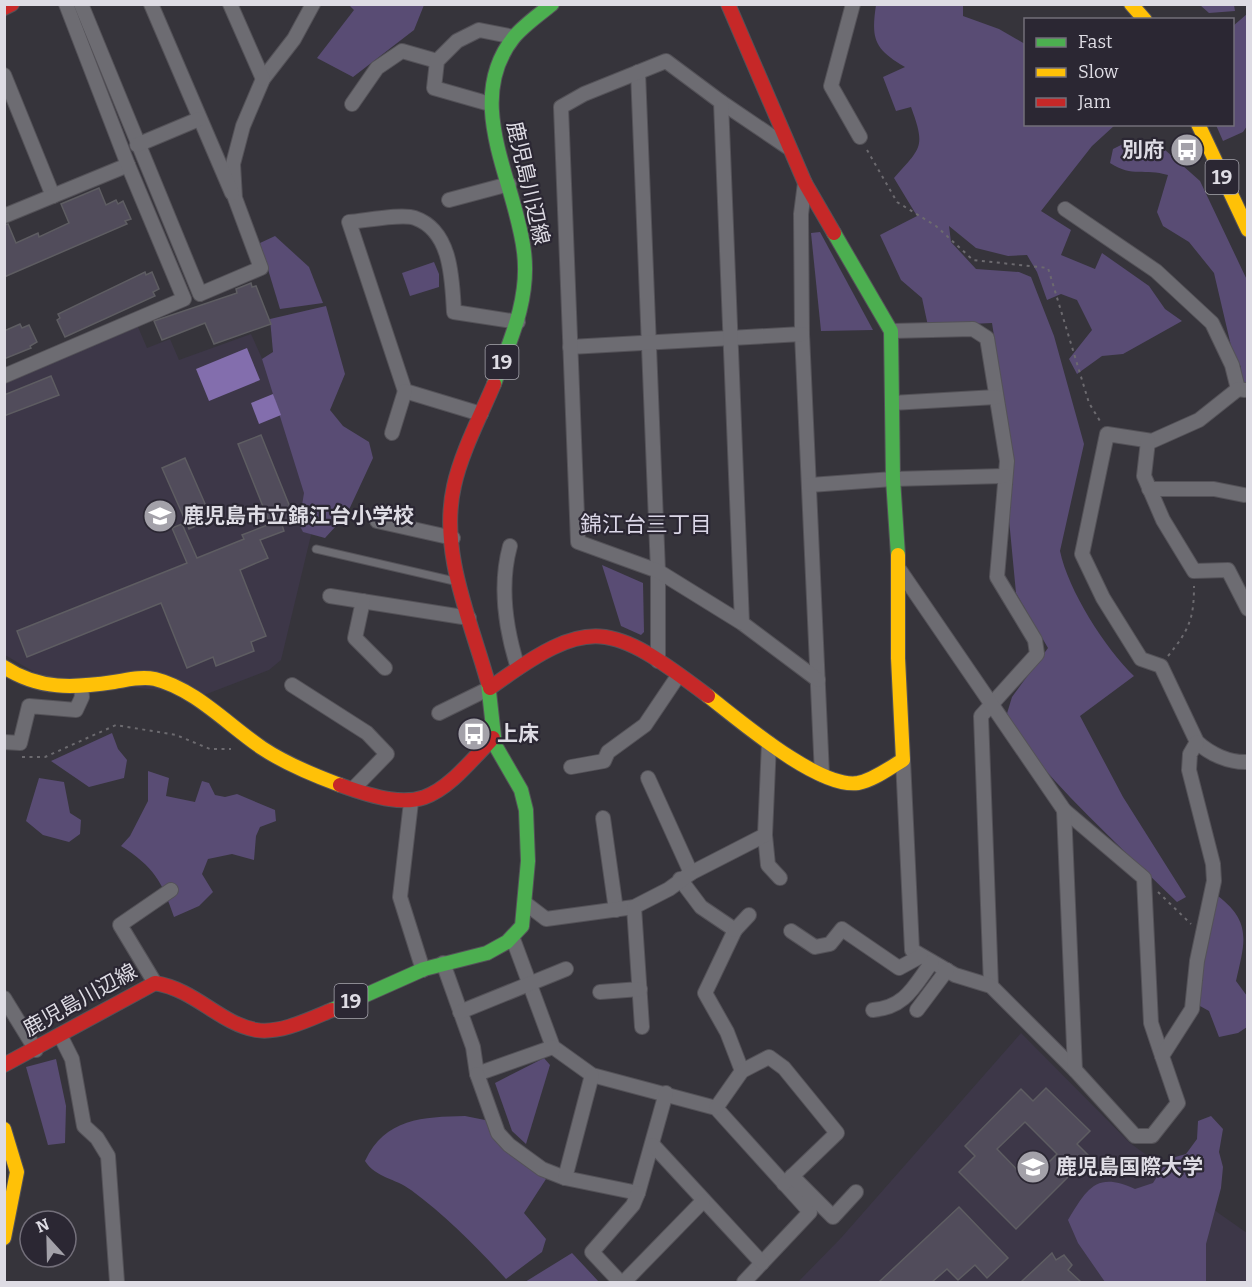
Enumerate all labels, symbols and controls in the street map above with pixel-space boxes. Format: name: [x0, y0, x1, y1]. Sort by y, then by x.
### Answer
legend: [1024, 18, 1234, 126]
text: Fast: [1078, 31, 1113, 53]
text: Slow: [1078, 61, 1119, 83]
text: Jam: [1077, 91, 1111, 113]
street label: 鹿児島川辺線: [501, 119, 555, 247]
bus stop icon: 別府: [1169, 132, 1205, 168]
place label: 別府: [1122, 137, 1164, 163]
road number: 19: [1206, 160, 1238, 194]
road number: 19: [486, 345, 518, 379]
school or university icon: 鹿児島市立錦江台小学校: [142, 498, 178, 534]
place label: 鹿児島市立錦江台小学校: [183, 503, 414, 529]
district label: 錦江台三丁目: [580, 511, 712, 538]
bus stop icon: 上床: [456, 716, 492, 752]
place label: 上床: [497, 721, 539, 747]
street label: 鹿児島川辺線: [19, 958, 141, 1042]
road number: 19: [334, 984, 368, 1018]
school or university icon: 鹿児島国際大学: [1015, 1149, 1051, 1185]
place label: 鹿児島国際大学: [1056, 1154, 1203, 1180]
north arrow: [18, 1209, 78, 1269]
text: N: [33, 1214, 52, 1237]

